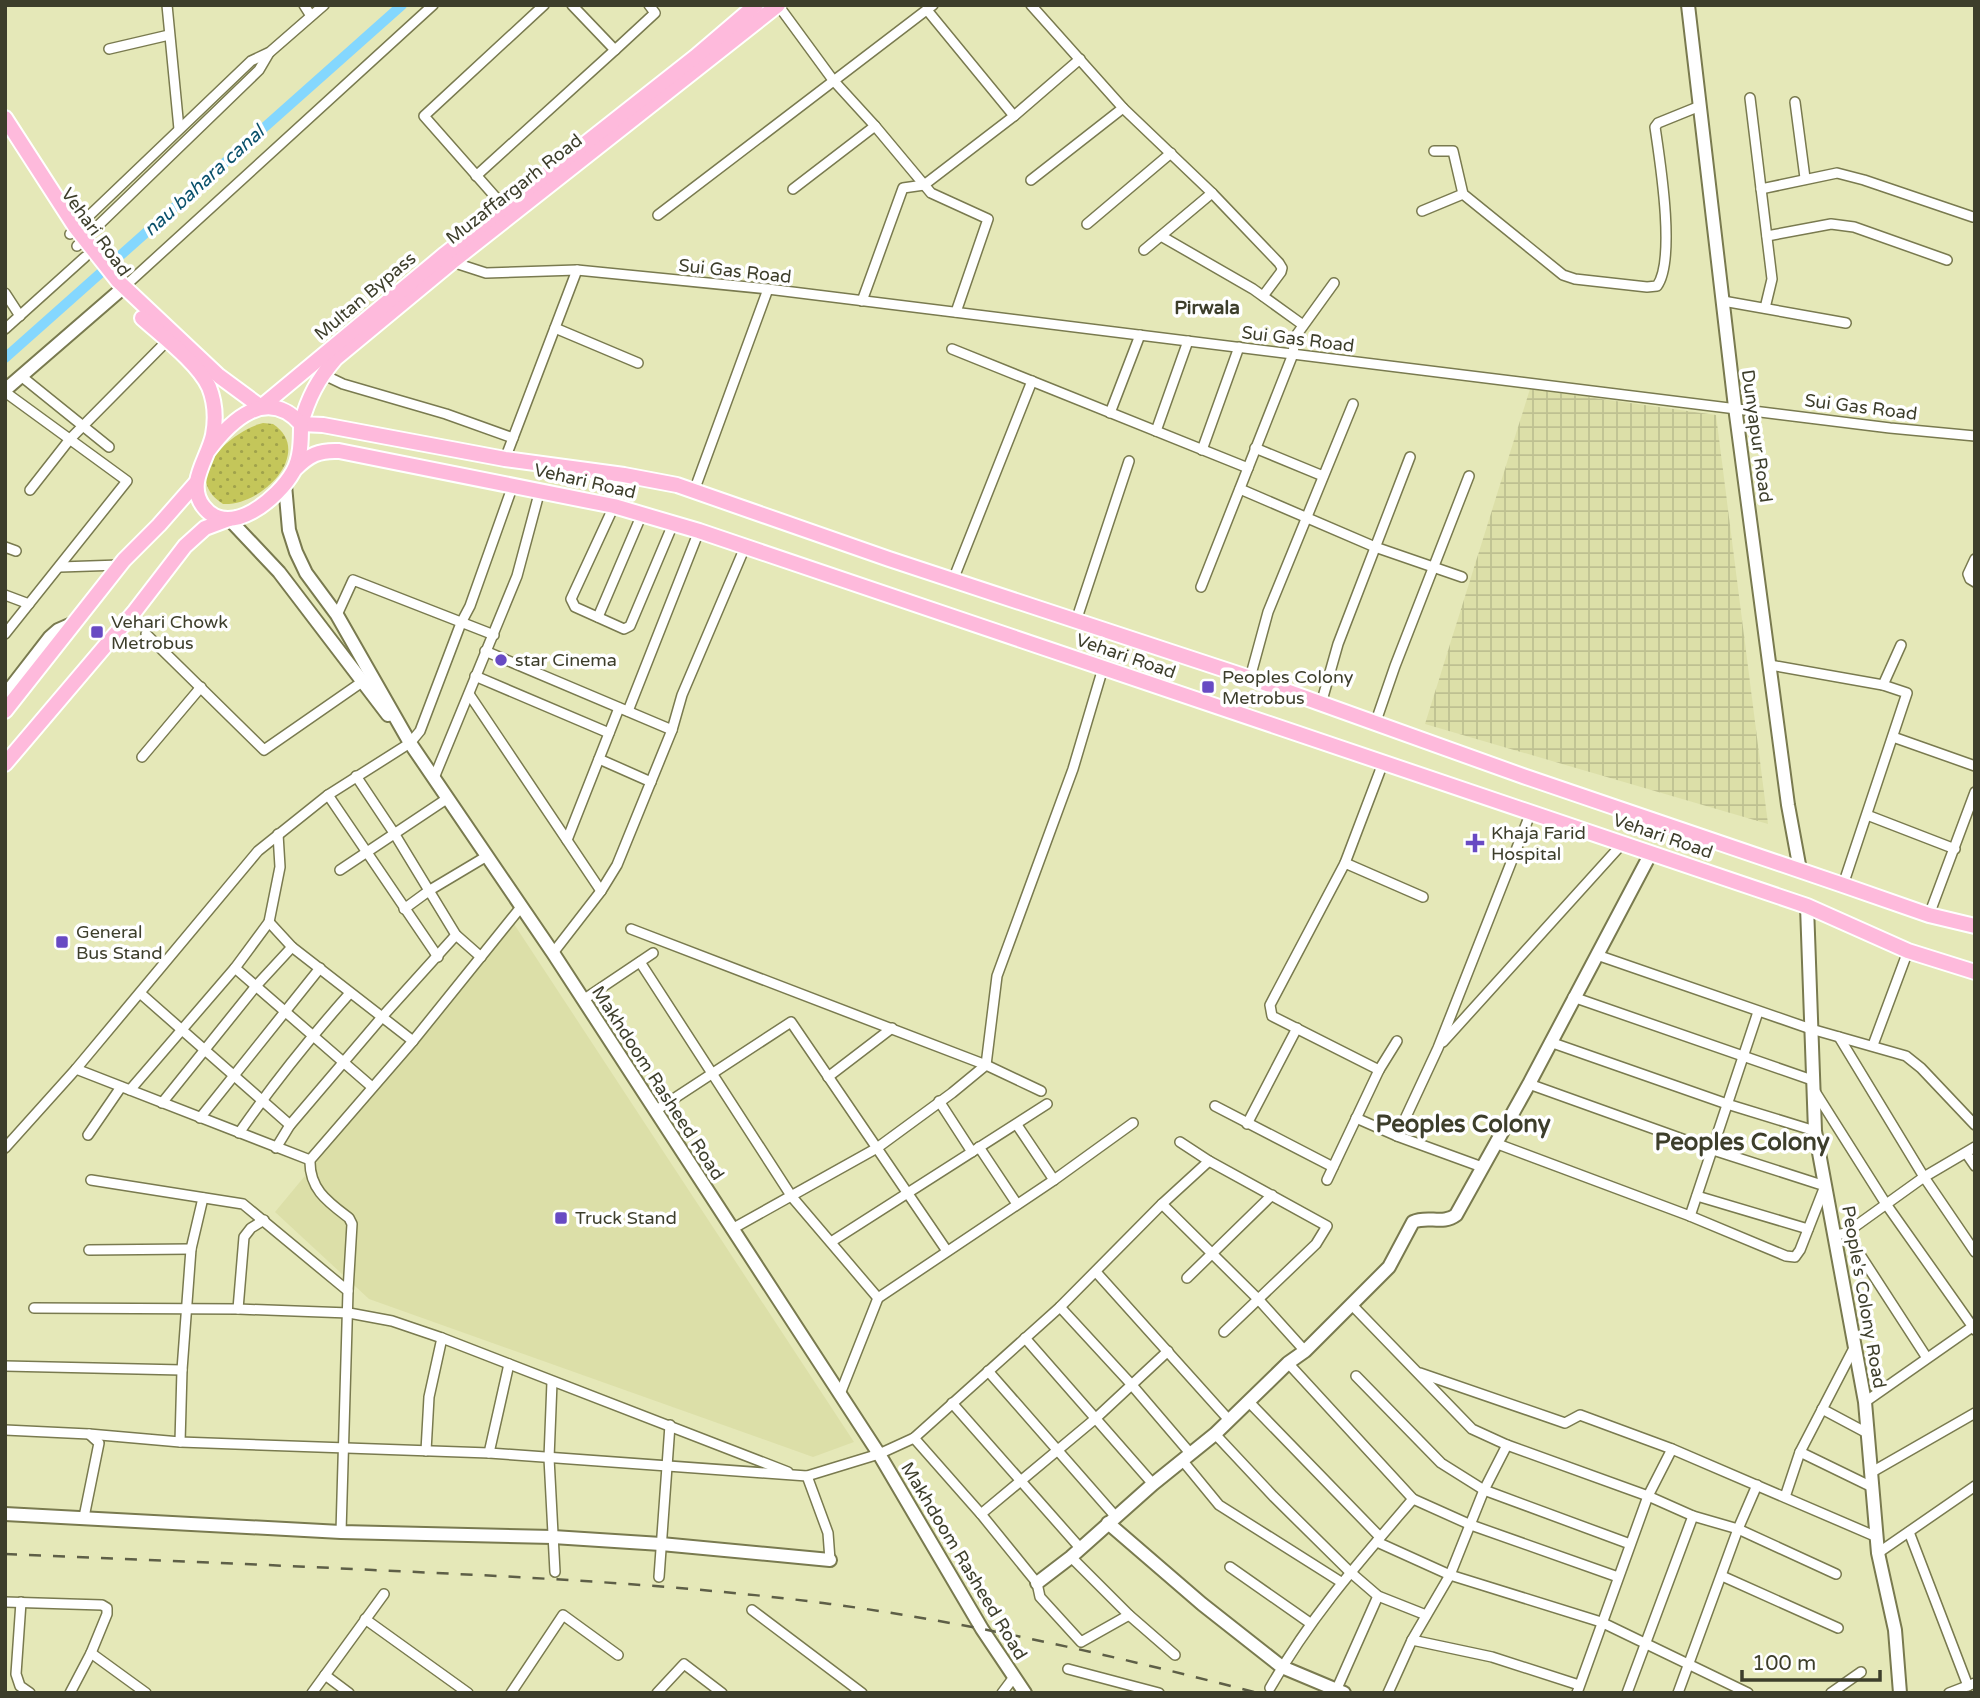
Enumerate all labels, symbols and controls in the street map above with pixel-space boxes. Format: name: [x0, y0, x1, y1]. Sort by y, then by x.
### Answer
water label: nau bahara canal: [139, 120, 270, 241]
street label: Muzaffargarh Road: [442, 129, 586, 249]
street label: Vehari Road: [57, 183, 135, 281]
street label: Multan Bypass: [310, 247, 420, 345]
street label: Sui Gas Road: [677, 254, 793, 288]
district label: Pirwala: [1174, 297, 1240, 319]
street label: Sui Gas Road: [1240, 321, 1356, 357]
street label: Dunyapur Road: [1737, 368, 1777, 504]
street label: Sui Gas Road: [1803, 389, 1919, 425]
street label: Vehari Road: [532, 459, 638, 503]
place label: Vehari Chowk Metrobus: [111, 611, 228, 654]
marker: Vehari Chowk Metrobus: [89, 624, 105, 640]
street label: Vehari Road: [1073, 629, 1179, 683]
place label: star Cinema: [515, 649, 617, 671]
marker: star Cinema: [493, 652, 509, 668]
place label: Peoples Colony Metrobus: [1222, 666, 1354, 709]
marker: Peoples Colony Metrobus: [1200, 679, 1216, 695]
street label: Vehari Road: [1610, 809, 1716, 863]
place label: Khaja Farid Hospital: [1491, 822, 1586, 865]
marker: Khaja Farid Hospital: [1465, 833, 1485, 853]
place label: General Bus Stand: [76, 921, 163, 964]
marker: General Bus Stand: [54, 934, 70, 950]
street label: Makhdoom Rasheed Road: [587, 982, 729, 1184]
district label: Peoples Colony: [1375, 1110, 1551, 1139]
district label: Peoples Colony: [1654, 1128, 1830, 1157]
street label: People's Colony Road: [1837, 1204, 1891, 1390]
place label: Truck Stand: [575, 1207, 677, 1229]
marker: Truck Stand: [553, 1210, 569, 1226]
street label: Makhdoom Rasheed Road: [896, 1458, 1032, 1664]
scale bar: [1742, 1638, 1880, 1682]
text: 100 m: [1752, 1651, 1816, 1676]

